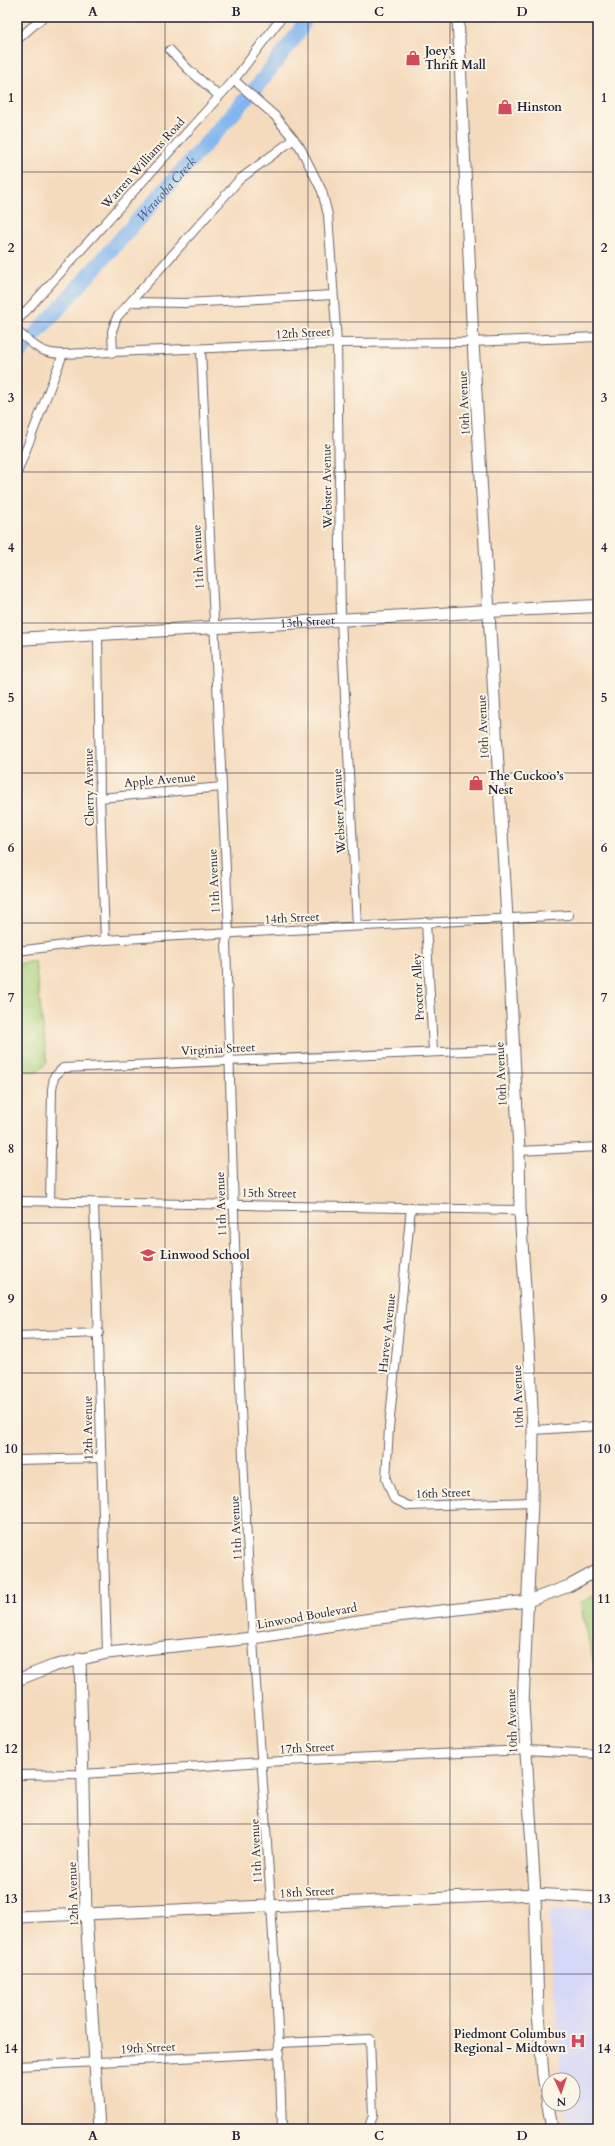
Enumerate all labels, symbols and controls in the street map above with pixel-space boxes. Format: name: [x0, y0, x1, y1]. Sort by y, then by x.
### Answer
text: A: [88, 3, 98, 21]
text: B: [231, 3, 241, 21]
text: C: [374, 3, 384, 21]
text: D: [516, 3, 528, 21]
place label: Joey's Thrift Mall: [423, 43, 486, 73]
shop icon: Joey's Thrift Mall: [404, 49, 422, 67]
text: 1: [8, 89, 14, 107]
text: 1: [601, 89, 607, 107]
shop icon: Hinston: [496, 98, 514, 116]
place label: Hinston: [517, 99, 562, 115]
street label: Warren Williams Road: [97, 113, 189, 213]
water label: Weracoba Creek: [133, 153, 201, 226]
text: 2: [8, 239, 15, 257]
text: 2: [601, 239, 608, 257]
street label: 12th Street: [275, 324, 331, 342]
street label: 10th Avenue: [454, 370, 474, 436]
text: 3: [8, 389, 15, 407]
text: 3: [601, 389, 608, 407]
street label: Webster Avenue: [318, 443, 336, 530]
street label: 11th Avenue: [188, 524, 208, 590]
text: 4: [8, 539, 15, 557]
text: 4: [601, 539, 608, 557]
street label: 13th Street: [280, 612, 336, 631]
text: 5: [8, 689, 14, 707]
text: 5: [601, 689, 607, 707]
street label: 10th Avenue: [473, 694, 493, 760]
street label: Cherry Avenue: [80, 748, 98, 826]
street label: Webster Avenue: [329, 768, 349, 855]
place label: The Cuckoo’s Nest: [488, 768, 564, 798]
street label: Apple Avenue: [123, 769, 197, 791]
shop icon: The Cuckoo’s Nest: [467, 774, 485, 792]
text: 6: [8, 839, 15, 857]
text: 6: [601, 839, 608, 857]
street label: 11th Avenue: [204, 848, 224, 914]
street label: 14th Street: [264, 909, 320, 927]
street label: Proctor Alley: [408, 952, 428, 1021]
text: 7: [8, 989, 15, 1007]
text: 7: [601, 989, 608, 1007]
street label: Virginia Street: [181, 1039, 256, 1059]
street label: 10th Avenue: [491, 1041, 511, 1107]
text: 8: [8, 1140, 14, 1158]
text: 8: [601, 1140, 607, 1158]
street label: 11th Avenue: [212, 1171, 230, 1237]
street label: 15th Street: [241, 1185, 297, 1201]
school or university icon: Linwood School: [139, 1246, 157, 1264]
place label: Linwood School: [160, 1247, 250, 1263]
text: 9: [8, 1290, 15, 1308]
text: 9: [601, 1290, 608, 1308]
street label: Harvey Avenue: [375, 1293, 399, 1373]
street label: 10th Avenue: [509, 1364, 527, 1430]
street label: 12th Avenue: [79, 1395, 97, 1461]
text: 10: [4, 1440, 18, 1458]
text: 10: [597, 1440, 611, 1458]
street label: 16th Street: [415, 1484, 471, 1502]
street label: 11th Avenue: [226, 1495, 246, 1561]
text: 11: [4, 1590, 18, 1608]
text: 11: [597, 1590, 611, 1608]
street label: Linwood Boulevard: [256, 1599, 359, 1633]
street label: 10th Avenue: [503, 1688, 521, 1754]
street label: 17th Street: [279, 1739, 335, 1757]
text: 12: [4, 1740, 18, 1758]
text: 12: [597, 1740, 611, 1758]
street label: 11th Avenue: [246, 1818, 266, 1884]
street label: 12th Avenue: [64, 1861, 82, 1927]
street label: 18th Street: [279, 1883, 335, 1901]
text: 13: [4, 1890, 18, 1908]
text: 13: [597, 1890, 611, 1908]
place label: Piedmont Columbus Regional - Midtown: [454, 2026, 566, 2056]
hospital icon: Piedmont Columbus Regional - Midtown: [569, 2032, 587, 2050]
street label: 19th Street: [120, 2039, 176, 2057]
text: 14: [4, 2040, 18, 2058]
text: 14: [597, 2040, 611, 2058]
north arrow: [541, 2072, 581, 2112]
text: N: [556, 2094, 567, 2109]
text: A: [88, 2127, 98, 2145]
text: B: [231, 2127, 241, 2145]
text: C: [374, 2127, 384, 2145]
text: D: [516, 2127, 528, 2145]

